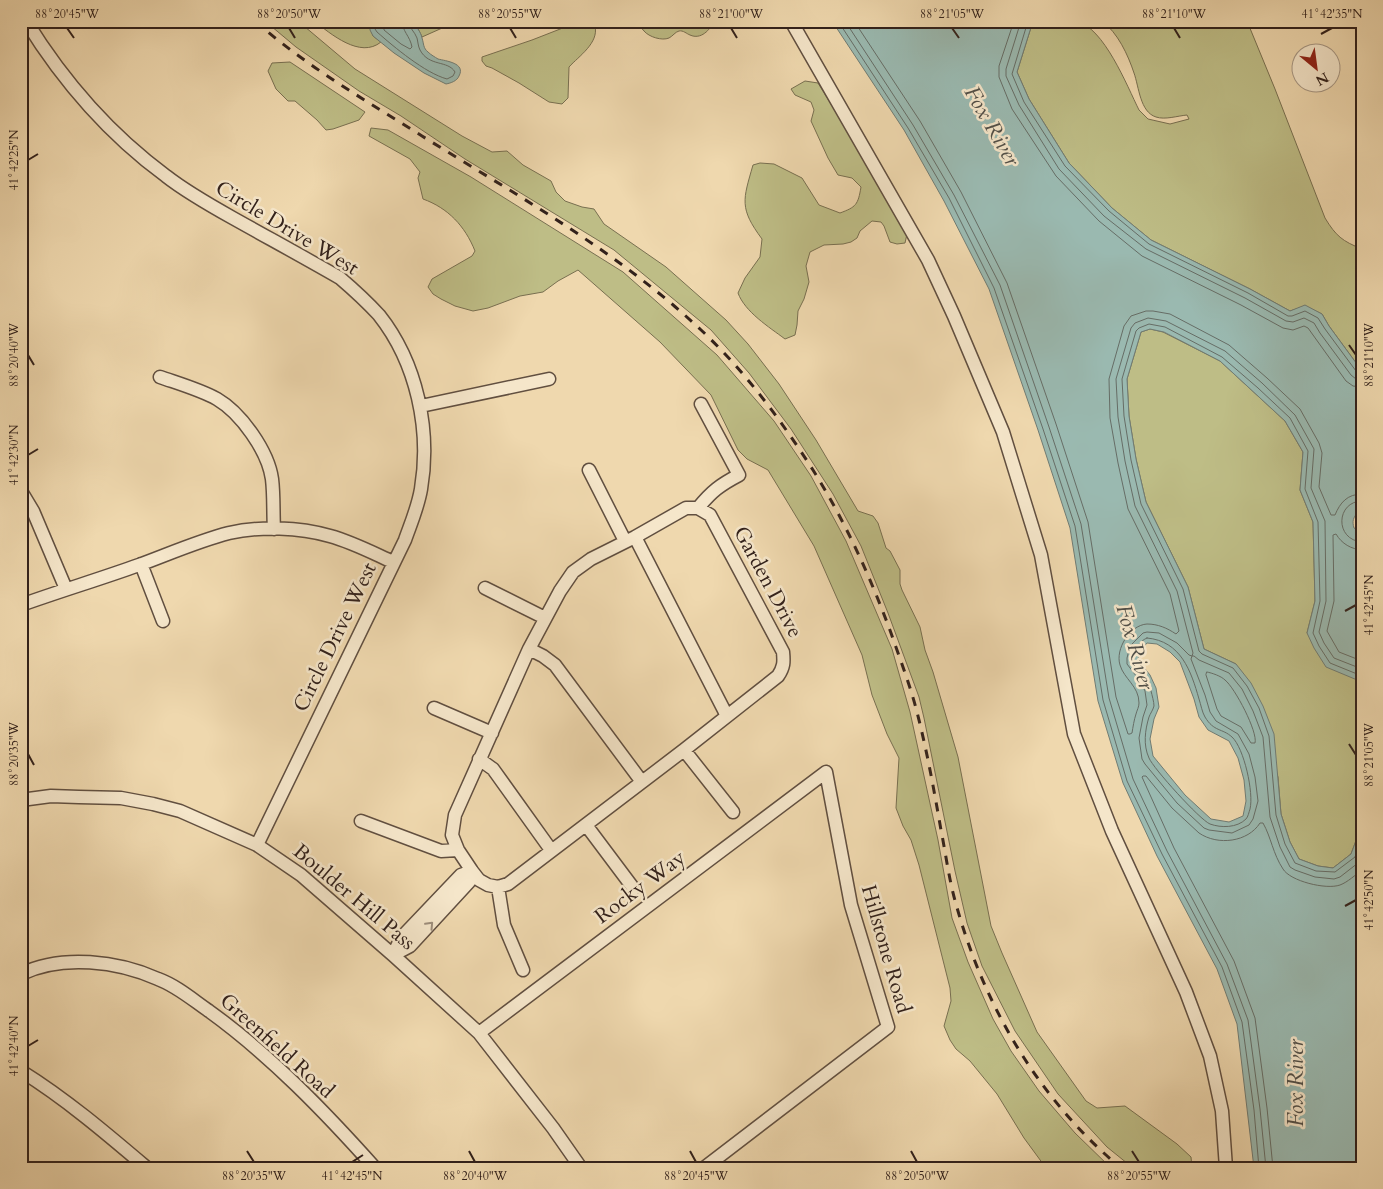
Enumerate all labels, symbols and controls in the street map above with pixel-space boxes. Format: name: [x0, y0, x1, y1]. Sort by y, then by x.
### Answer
text: 88°20'45"W: [35, 6, 100, 22]
text: 88°20'50"W: [257, 6, 322, 22]
text: 88°20'55"W: [478, 6, 543, 22]
text: 88°21'00"W: [699, 6, 764, 22]
text: 88°21'05"W: [920, 6, 985, 22]
text: 88°21'10"W: [1142, 6, 1207, 22]
text: 41°42'35"N: [1302, 6, 1363, 22]
north arrow: [1290, 42, 1340, 92]
text: N: [1312, 68, 1332, 90]
water label: Fox River: [957, 81, 1027, 172]
text: 41°42'25"N: [6, 129, 22, 190]
street label: Circle Drive West: [210, 174, 364, 282]
text: 88°20'40"W: [6, 322, 22, 387]
text: 88°21'10"W: [1361, 322, 1377, 387]
text: 41°42'30"N: [6, 424, 22, 485]
street label: Garden Drive: [726, 521, 810, 643]
street label: Circle Drive West: [286, 557, 384, 716]
text: 41°42'45"N: [1361, 574, 1377, 635]
water label: Fox River: [1109, 601, 1162, 694]
text: 88°20'35"W: [6, 721, 22, 786]
text: 88°21'05"W: [1361, 722, 1377, 787]
street label: Boulder Hill Pass: [287, 837, 421, 957]
street label: Rocky Way: [589, 843, 691, 931]
text: 41°42'50"N: [1361, 869, 1377, 930]
street label: Hillstone Road: [854, 881, 918, 1017]
one-way arrow: [424, 921, 433, 930]
street label: Greenfield Road: [213, 987, 341, 1105]
text: 41°42'40"N: [6, 1015, 22, 1076]
water label: Fox River: [1281, 1038, 1311, 1127]
text: 88°20'35"W: [222, 1168, 287, 1184]
text: 41°42'45"N: [322, 1168, 383, 1184]
text: 88°20'40"W: [443, 1168, 508, 1184]
text: 88°20'45"W: [664, 1168, 729, 1184]
text: 88°20'50"W: [885, 1168, 950, 1184]
text: 88°20'55"W: [1107, 1168, 1172, 1184]

